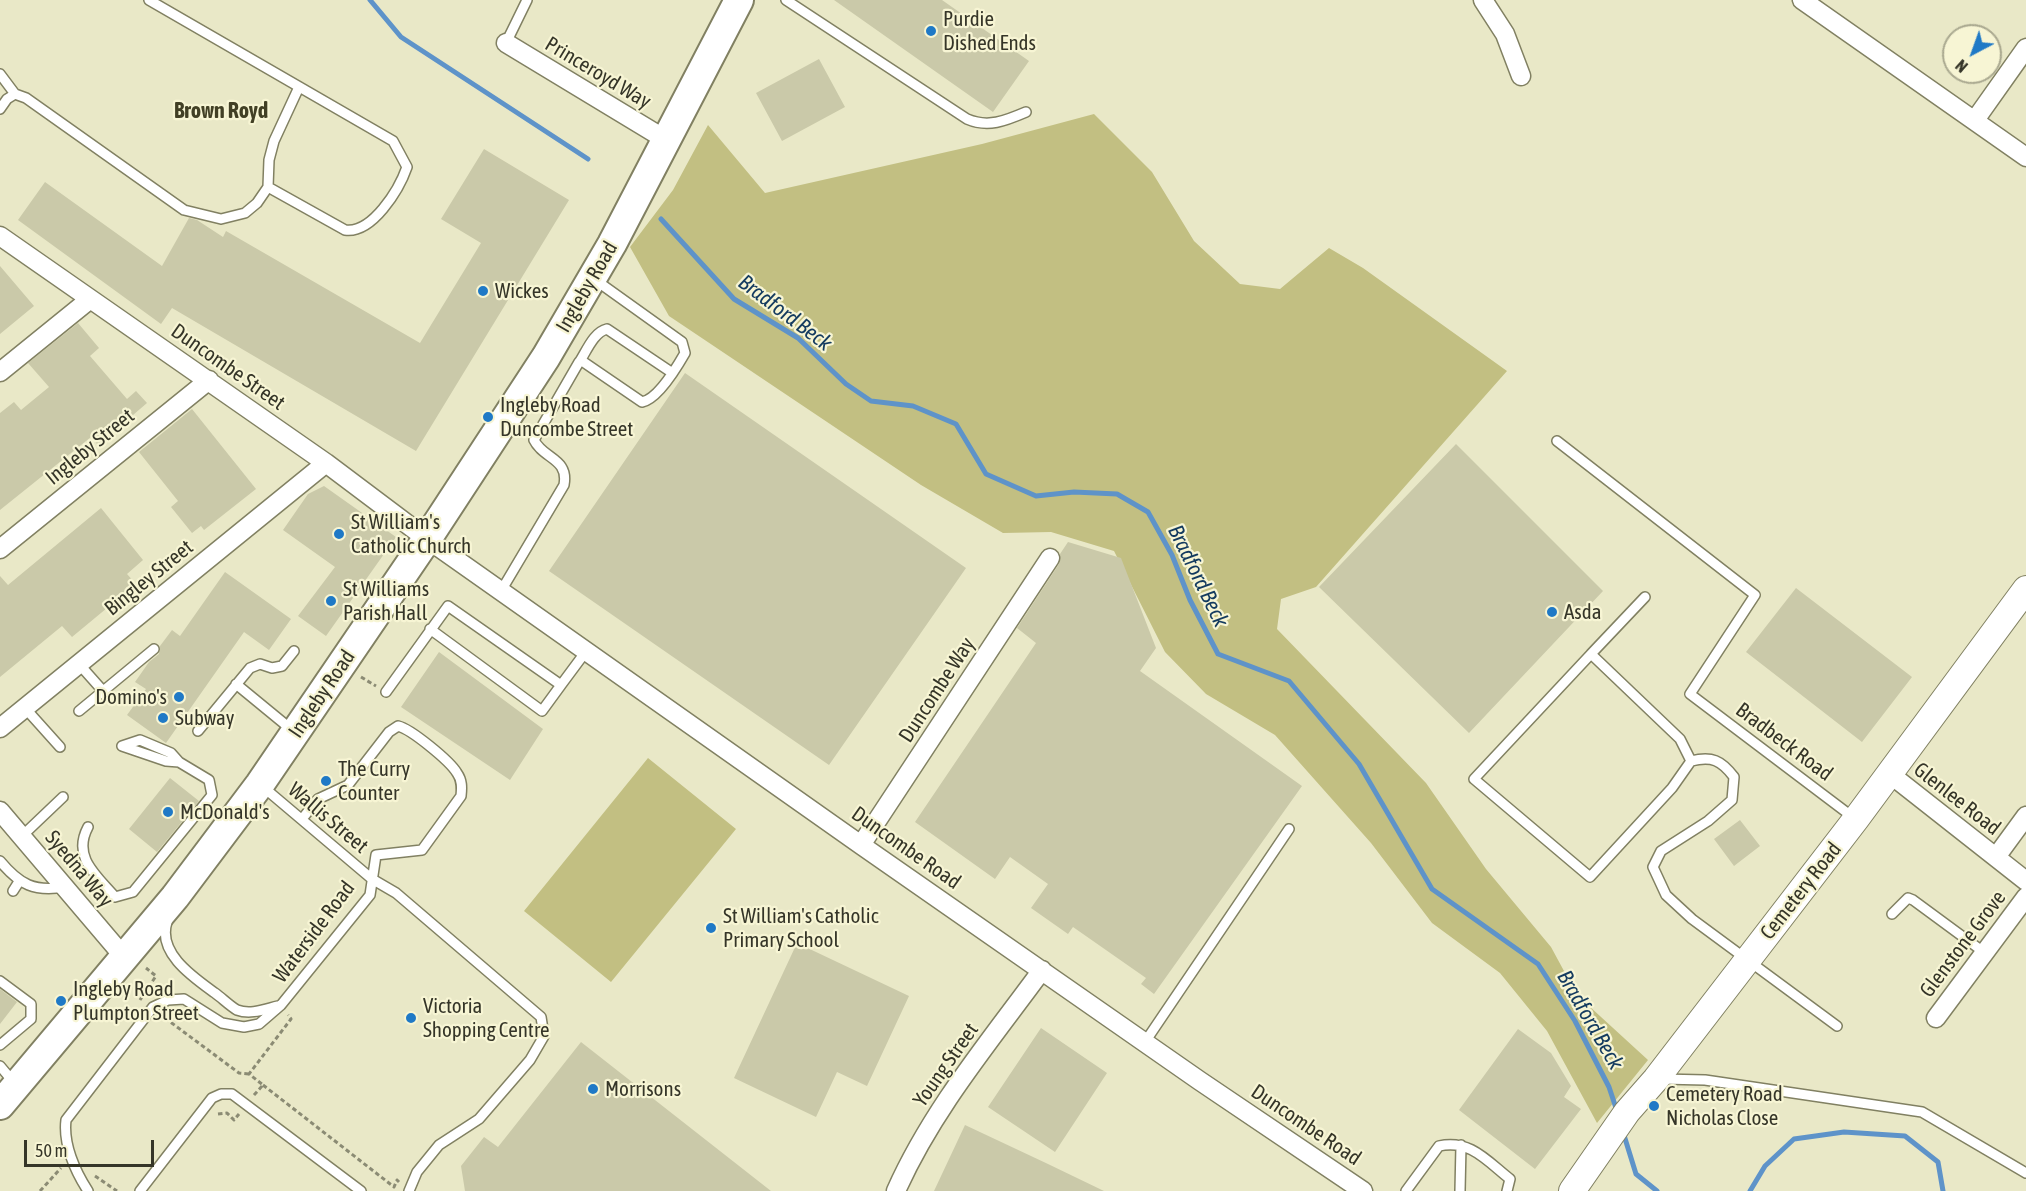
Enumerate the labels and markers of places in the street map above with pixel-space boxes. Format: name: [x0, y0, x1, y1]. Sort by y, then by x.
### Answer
place label: Purdie Dished Ends: [943, 6, 1036, 56]
marker: Purdie Dished Ends: [924, 24, 938, 38]
place label: Wickes: [495, 278, 549, 304]
marker: Wickes: [476, 284, 490, 298]
place label: Ingleby Road Duncombe Street: [500, 392, 633, 442]
marker: Ingleby Road Duncombe Street: [481, 410, 495, 424]
place label: St William's Catholic Church: [351, 509, 471, 559]
marker: St William's Catholic Church: [332, 527, 346, 541]
place label: St Williams Parish Hall: [343, 576, 429, 626]
marker: St Williams Parish Hall: [324, 594, 338, 608]
place label: Asda: [1564, 599, 1601, 625]
marker: Asda: [1545, 605, 1559, 619]
place label: Domino's: [95, 684, 167, 710]
marker: Domino's: [172, 690, 186, 704]
place label: Subway: [175, 705, 234, 731]
marker: Subway: [156, 711, 170, 725]
place label: The Curry Counter: [338, 756, 410, 806]
marker: The Curry Counter: [319, 774, 333, 788]
place label: McDonald's: [180, 799, 270, 825]
marker: McDonald's: [161, 805, 175, 819]
place label: St William's Catholic Primary School: [723, 903, 878, 953]
marker: St William's Catholic Primary School: [704, 921, 718, 935]
place label: Ingleby Road Plumpton Street: [73, 976, 199, 1026]
place label: Victoria Shopping Centre: [423, 993, 550, 1043]
marker: Ingleby Road Plumpton Street: [54, 994, 68, 1008]
marker: Victoria Shopping Centre: [404, 1011, 418, 1025]
place label: Morrisons: [605, 1076, 681, 1102]
place label: Cemetery Road Nicholas Close: [1666, 1081, 1783, 1131]
marker: Morrisons: [586, 1082, 600, 1096]
marker: Cemetery Road Nicholas Close: [1647, 1099, 1661, 1113]

